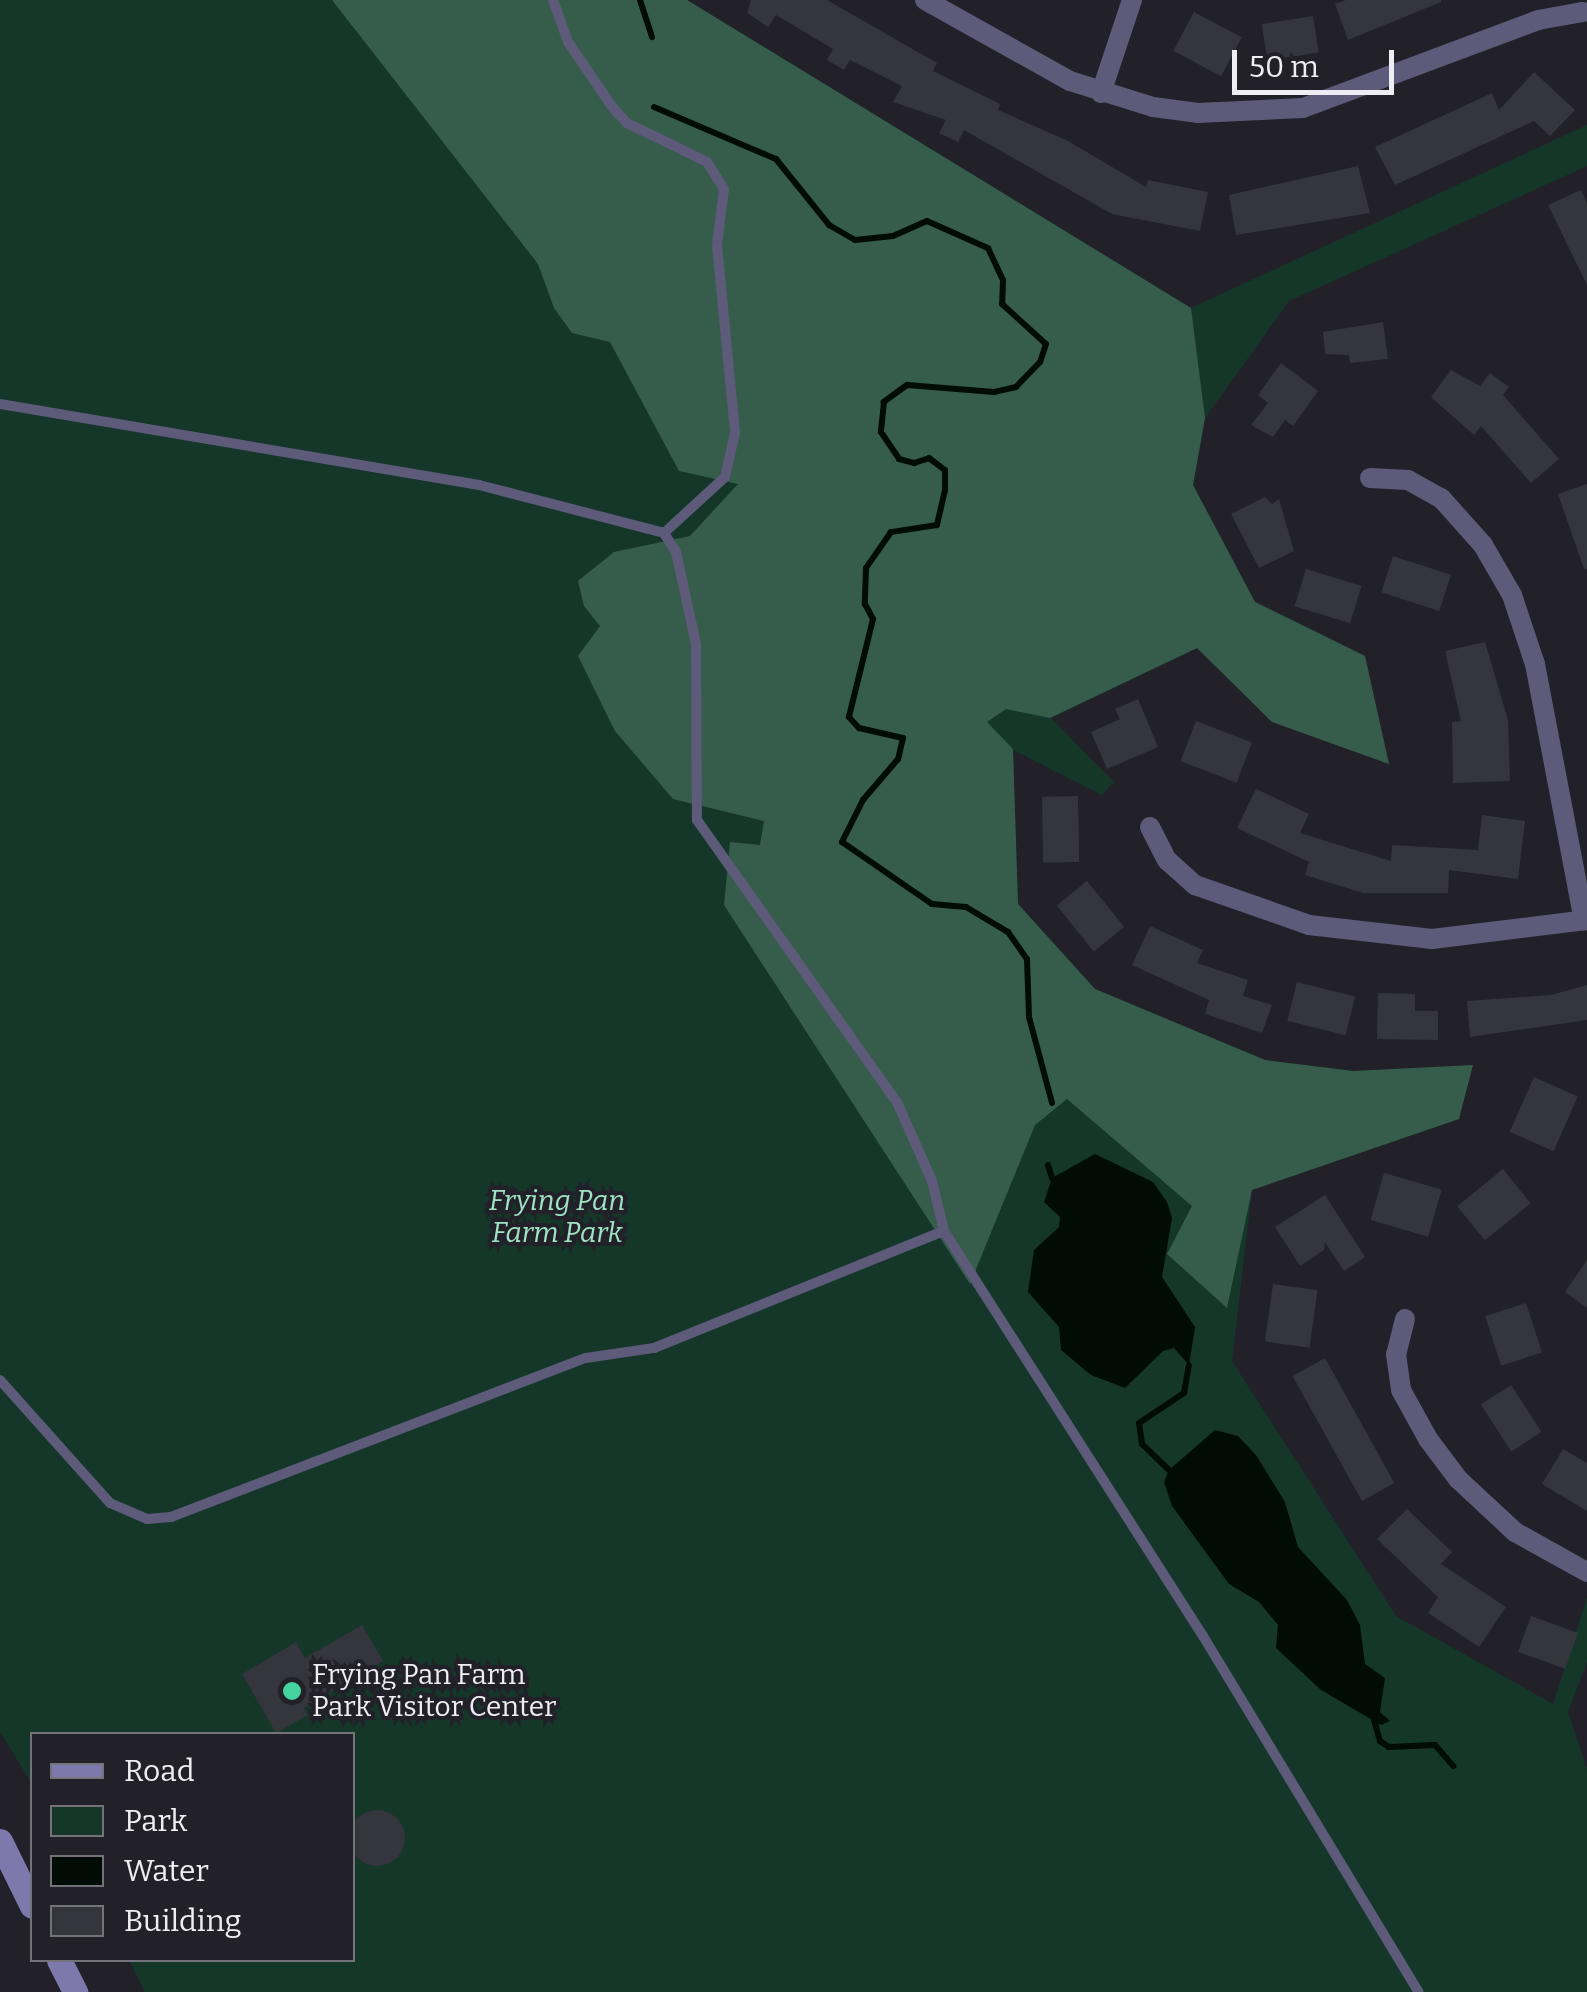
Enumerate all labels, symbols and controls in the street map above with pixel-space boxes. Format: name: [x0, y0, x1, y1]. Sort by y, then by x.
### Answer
scale bar: [1237, 30, 1400, 92]
text: 50 m: [1249, 49, 1319, 85]
park label: Frying Pan Farm Park: [489, 1184, 625, 1250]
place label: Frying Pan Farm Park Visitor Center: [312, 1658, 556, 1724]
marker: Frying Pan Farm Park Visitor Center: [281, 1680, 303, 1702]
legend: [30, 1732, 355, 1962]
text: Road: [124, 1753, 195, 1789]
text: Park: [124, 1803, 187, 1839]
text: Water: [124, 1853, 209, 1889]
text: Building: [124, 1903, 242, 1939]

